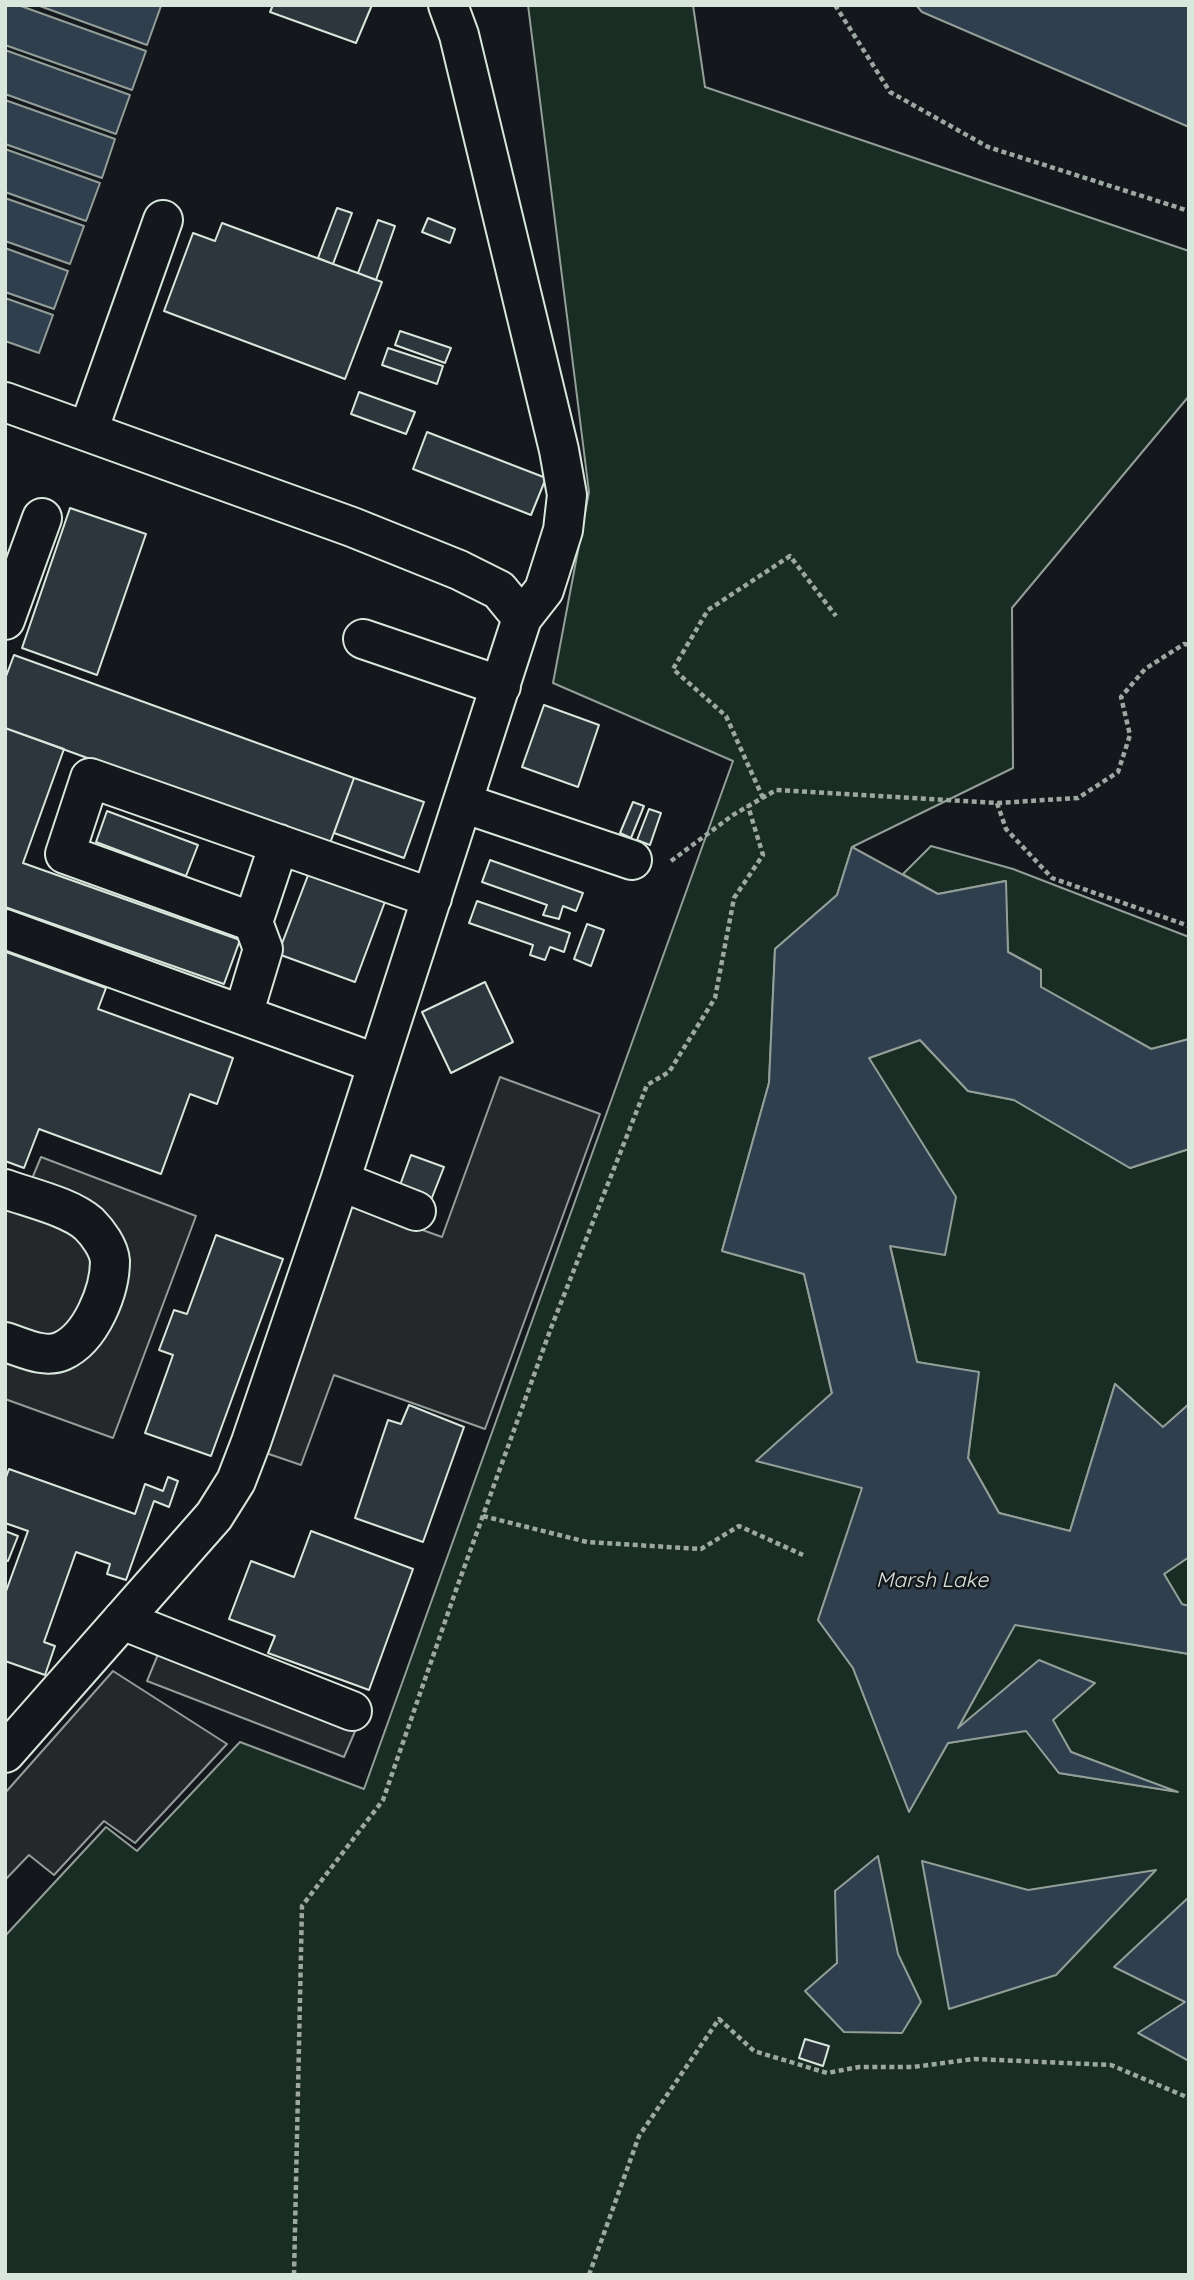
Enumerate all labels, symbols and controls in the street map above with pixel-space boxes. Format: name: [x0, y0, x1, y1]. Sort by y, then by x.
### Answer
water label: Marsh Lake: [876, 1568, 988, 1594]

